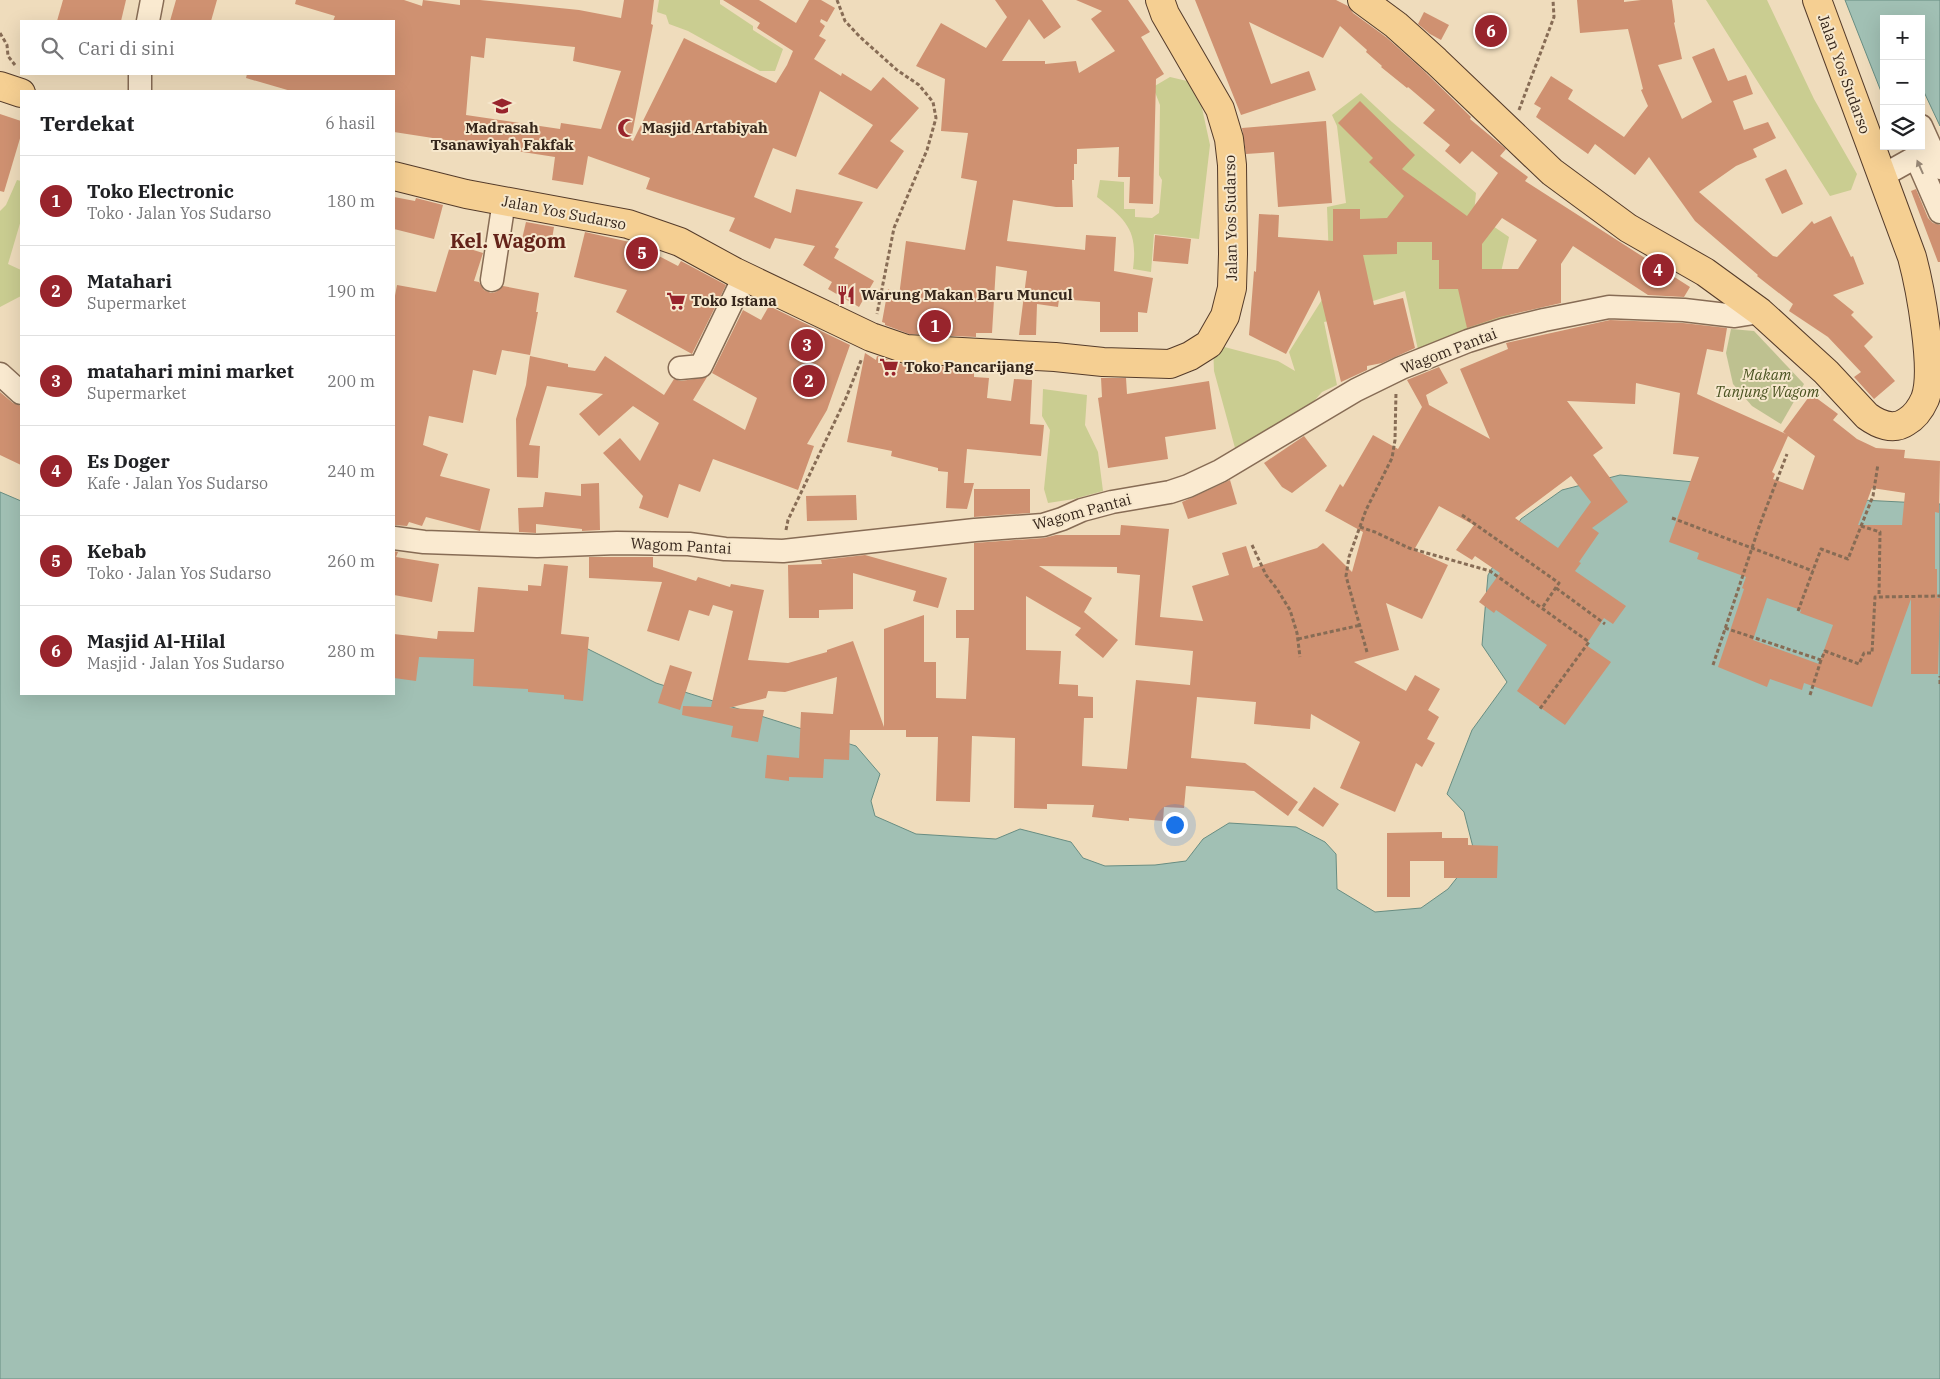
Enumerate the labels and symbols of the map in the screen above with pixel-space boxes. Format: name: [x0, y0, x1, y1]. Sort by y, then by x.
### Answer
street label: Jalan Yos Sudarso: [1814, 11, 1875, 136]
pin: 6: [1475, 12, 1507, 50]
school or university icon: Madrasah Tsanawiyah Fakfak: [491, 95, 513, 117]
mosque icon: Masjid Artabiyah: [616, 117, 638, 139]
place label: Madrasah Tsanawiyah Fakfak: [430, 118, 574, 154]
place label: Masjid Artabiyah: [642, 118, 768, 137]
street label: Jalan Yos Sudarso: [1220, 155, 1241, 281]
one-way arrow: [1916, 160, 1924, 174]
street label: Jalan Yos Sudarso: [500, 191, 628, 234]
district label: Kel. Wagom: [450, 227, 566, 254]
pin: 5: [626, 234, 658, 272]
pin: 4: [1642, 251, 1674, 289]
restaurant icon: Warung Makan Baru Muncul: [835, 284, 857, 306]
place label: Warung Makan Baru Muncul: [861, 285, 1073, 304]
supermarket icon: Toko Istana: [665, 290, 687, 312]
place label: Toko Istana: [691, 291, 777, 310]
pin: 1: [919, 307, 951, 345]
street label: Wagom Pantai: [1398, 323, 1500, 378]
pin: 3: [791, 326, 823, 364]
supermarket icon: Toko Pancarijang: [878, 356, 900, 378]
place label: Toko Pancarijang: [904, 357, 1034, 376]
pin: 2: [793, 362, 825, 400]
park label: Makam Tanjung Wagom: [1715, 365, 1820, 401]
street label: Wagom Pantai: [1031, 489, 1133, 534]
street label: Wagom Pantai: [630, 533, 732, 558]
your location: [1162, 812, 1188, 838]

